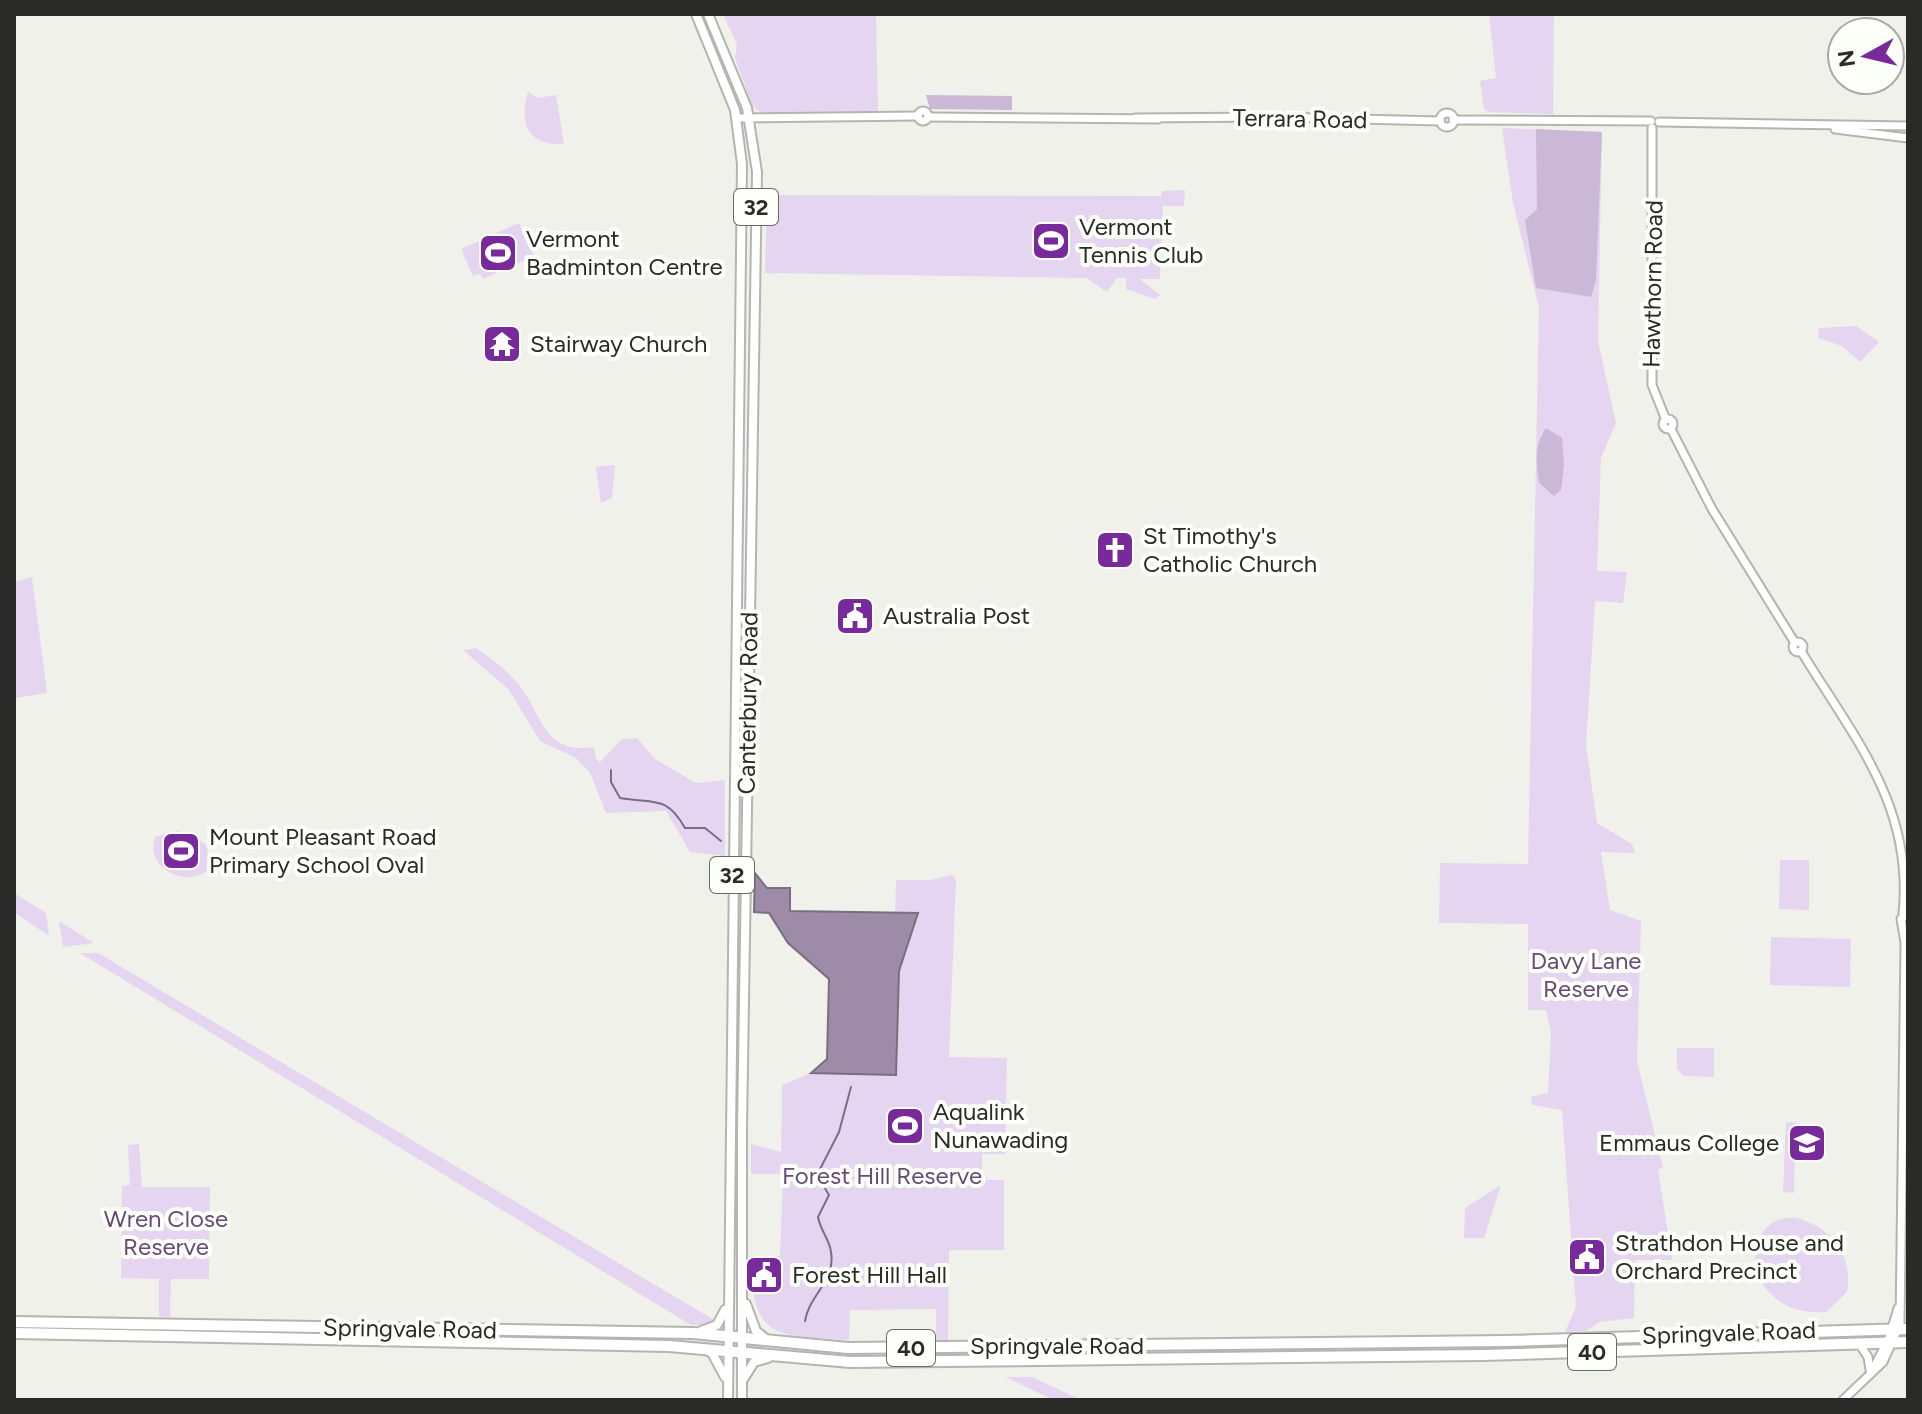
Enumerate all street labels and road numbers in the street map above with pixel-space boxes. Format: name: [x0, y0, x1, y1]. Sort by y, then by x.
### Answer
street label: Terrara Road: [1232, 103, 1368, 134]
road number: 32: [734, 189, 778, 225]
street label: Hawthorn Road: [1637, 200, 1668, 368]
street label: Canterbury Road: [731, 611, 764, 795]
road number: 32: [710, 857, 754, 893]
street label: Springvale Road: [323, 1312, 497, 1345]
street label: Springvale Road: [1641, 1315, 1816, 1350]
road number: 40: [887, 1330, 935, 1366]
street label: Springvale Road: [970, 1331, 1144, 1360]
road number: 40: [1568, 1334, 1616, 1370]

